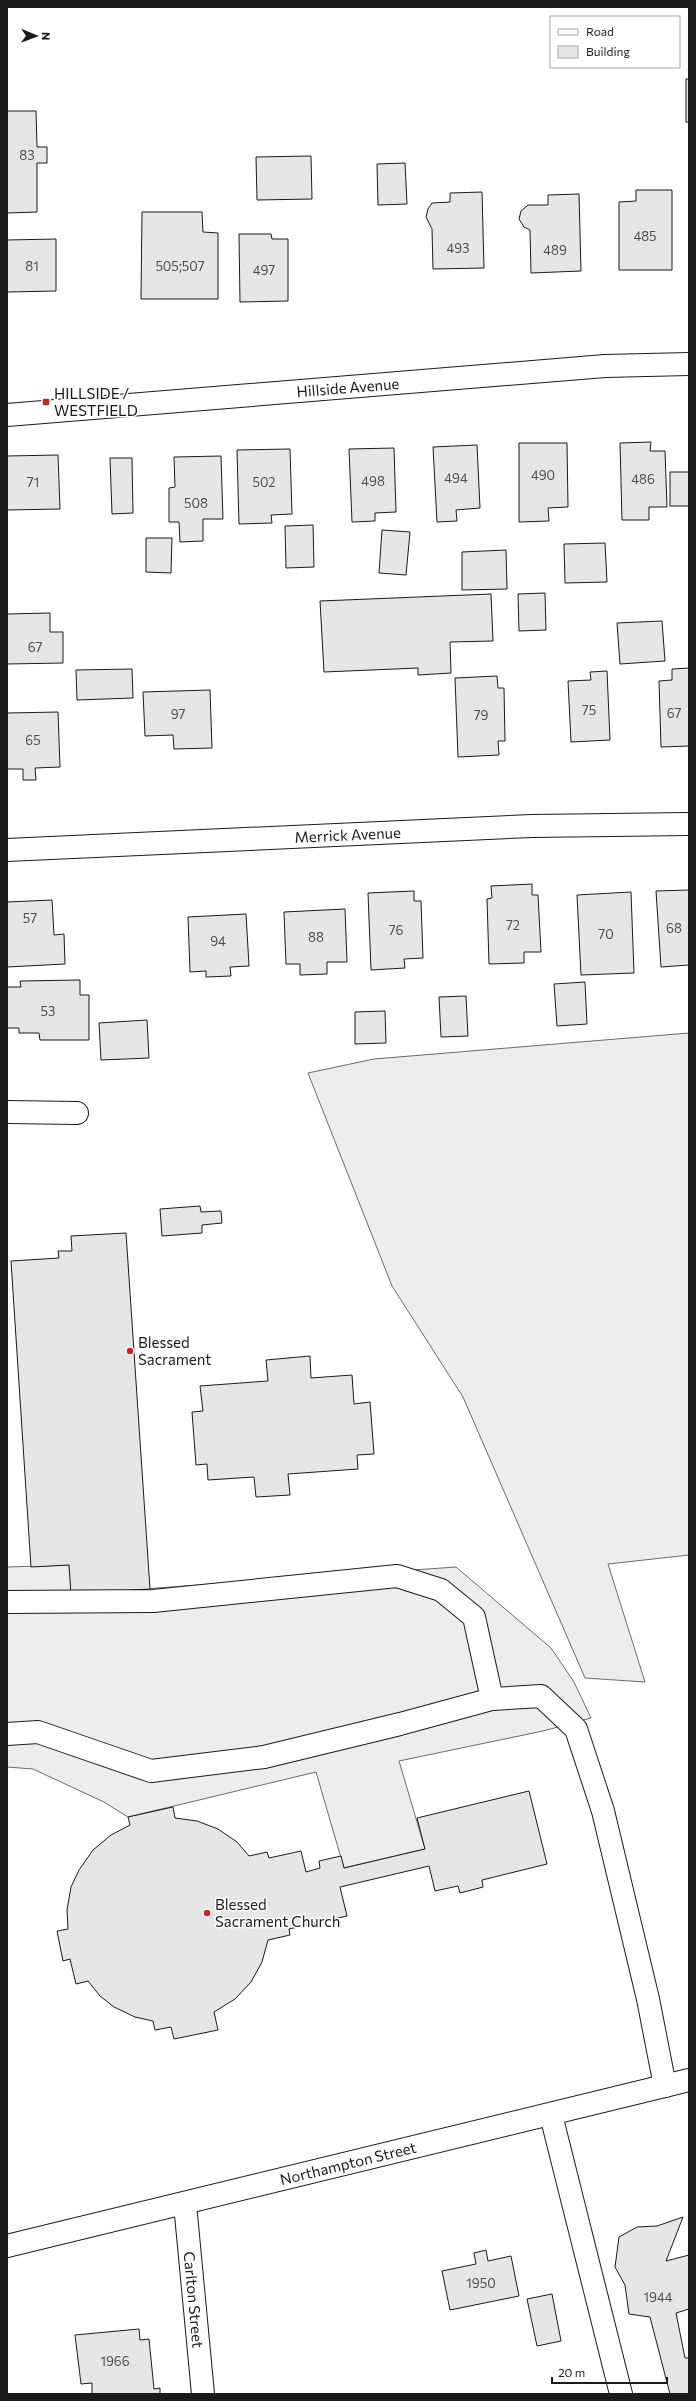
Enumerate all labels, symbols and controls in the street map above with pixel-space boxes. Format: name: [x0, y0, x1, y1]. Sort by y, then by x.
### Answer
north arrow: [16, 16, 56, 56]
legend: [550, 16, 680, 68]
text: Road: [586, 24, 614, 38]
text: N: [40, 32, 53, 40]
text: Building: [586, 44, 630, 58]
house number: 83: [19, 147, 35, 163]
house number: 485: [633, 228, 657, 244]
house number: 493: [446, 240, 470, 256]
house number: 489: [543, 242, 567, 258]
house number: 81: [25, 258, 39, 274]
house number: 505;507: [155, 258, 205, 274]
house number: 497: [253, 262, 275, 278]
street label: Hillside Avenue: [296, 374, 400, 400]
place label: HILLSIDE / WESTFIELD: [54, 384, 138, 419]
marker: HILLSIDE / WESTFIELD: [41, 397, 51, 407]
house number: 490: [531, 467, 555, 483]
house number: 494: [444, 470, 468, 486]
house number: 486: [631, 471, 655, 487]
house number: 498: [361, 473, 385, 489]
house number: 71: [27, 474, 39, 490]
house number: 502: [252, 474, 276, 490]
house number: 508: [184, 495, 208, 511]
house number: 67: [28, 639, 42, 655]
house number: 75: [582, 702, 596, 718]
house number: 67: [667, 705, 681, 721]
house number: 97: [171, 706, 185, 722]
house number: 79: [474, 707, 488, 723]
house number: 65: [25, 732, 41, 748]
street label: Merrick Avenue: [294, 823, 401, 846]
house number: 57: [23, 910, 37, 926]
house number: 72: [506, 917, 520, 933]
house number: 68: [666, 920, 682, 936]
house number: 76: [389, 922, 403, 938]
house number: 70: [598, 926, 614, 942]
house number: 88: [308, 929, 324, 945]
house number: 94: [210, 933, 226, 949]
house number: 53: [41, 1003, 55, 1019]
place label: Blessed Sacrament: [138, 1333, 212, 1368]
marker: Blessed Sacrament: [125, 1346, 135, 1356]
place label: Blessed Sacrament Church: [215, 1895, 340, 1930]
marker: Blessed Sacrament Church: [202, 1908, 212, 1918]
street label: Northampton Street: [278, 2138, 418, 2188]
street label: Carlton Street: [181, 2250, 208, 2349]
house number: 1950: [466, 2275, 496, 2291]
house number: 1944: [643, 2289, 673, 2305]
house number: 1966: [100, 2353, 130, 2369]
scale bar: [552, 2359, 667, 2385]
text: 20 m: [558, 2365, 585, 2379]

